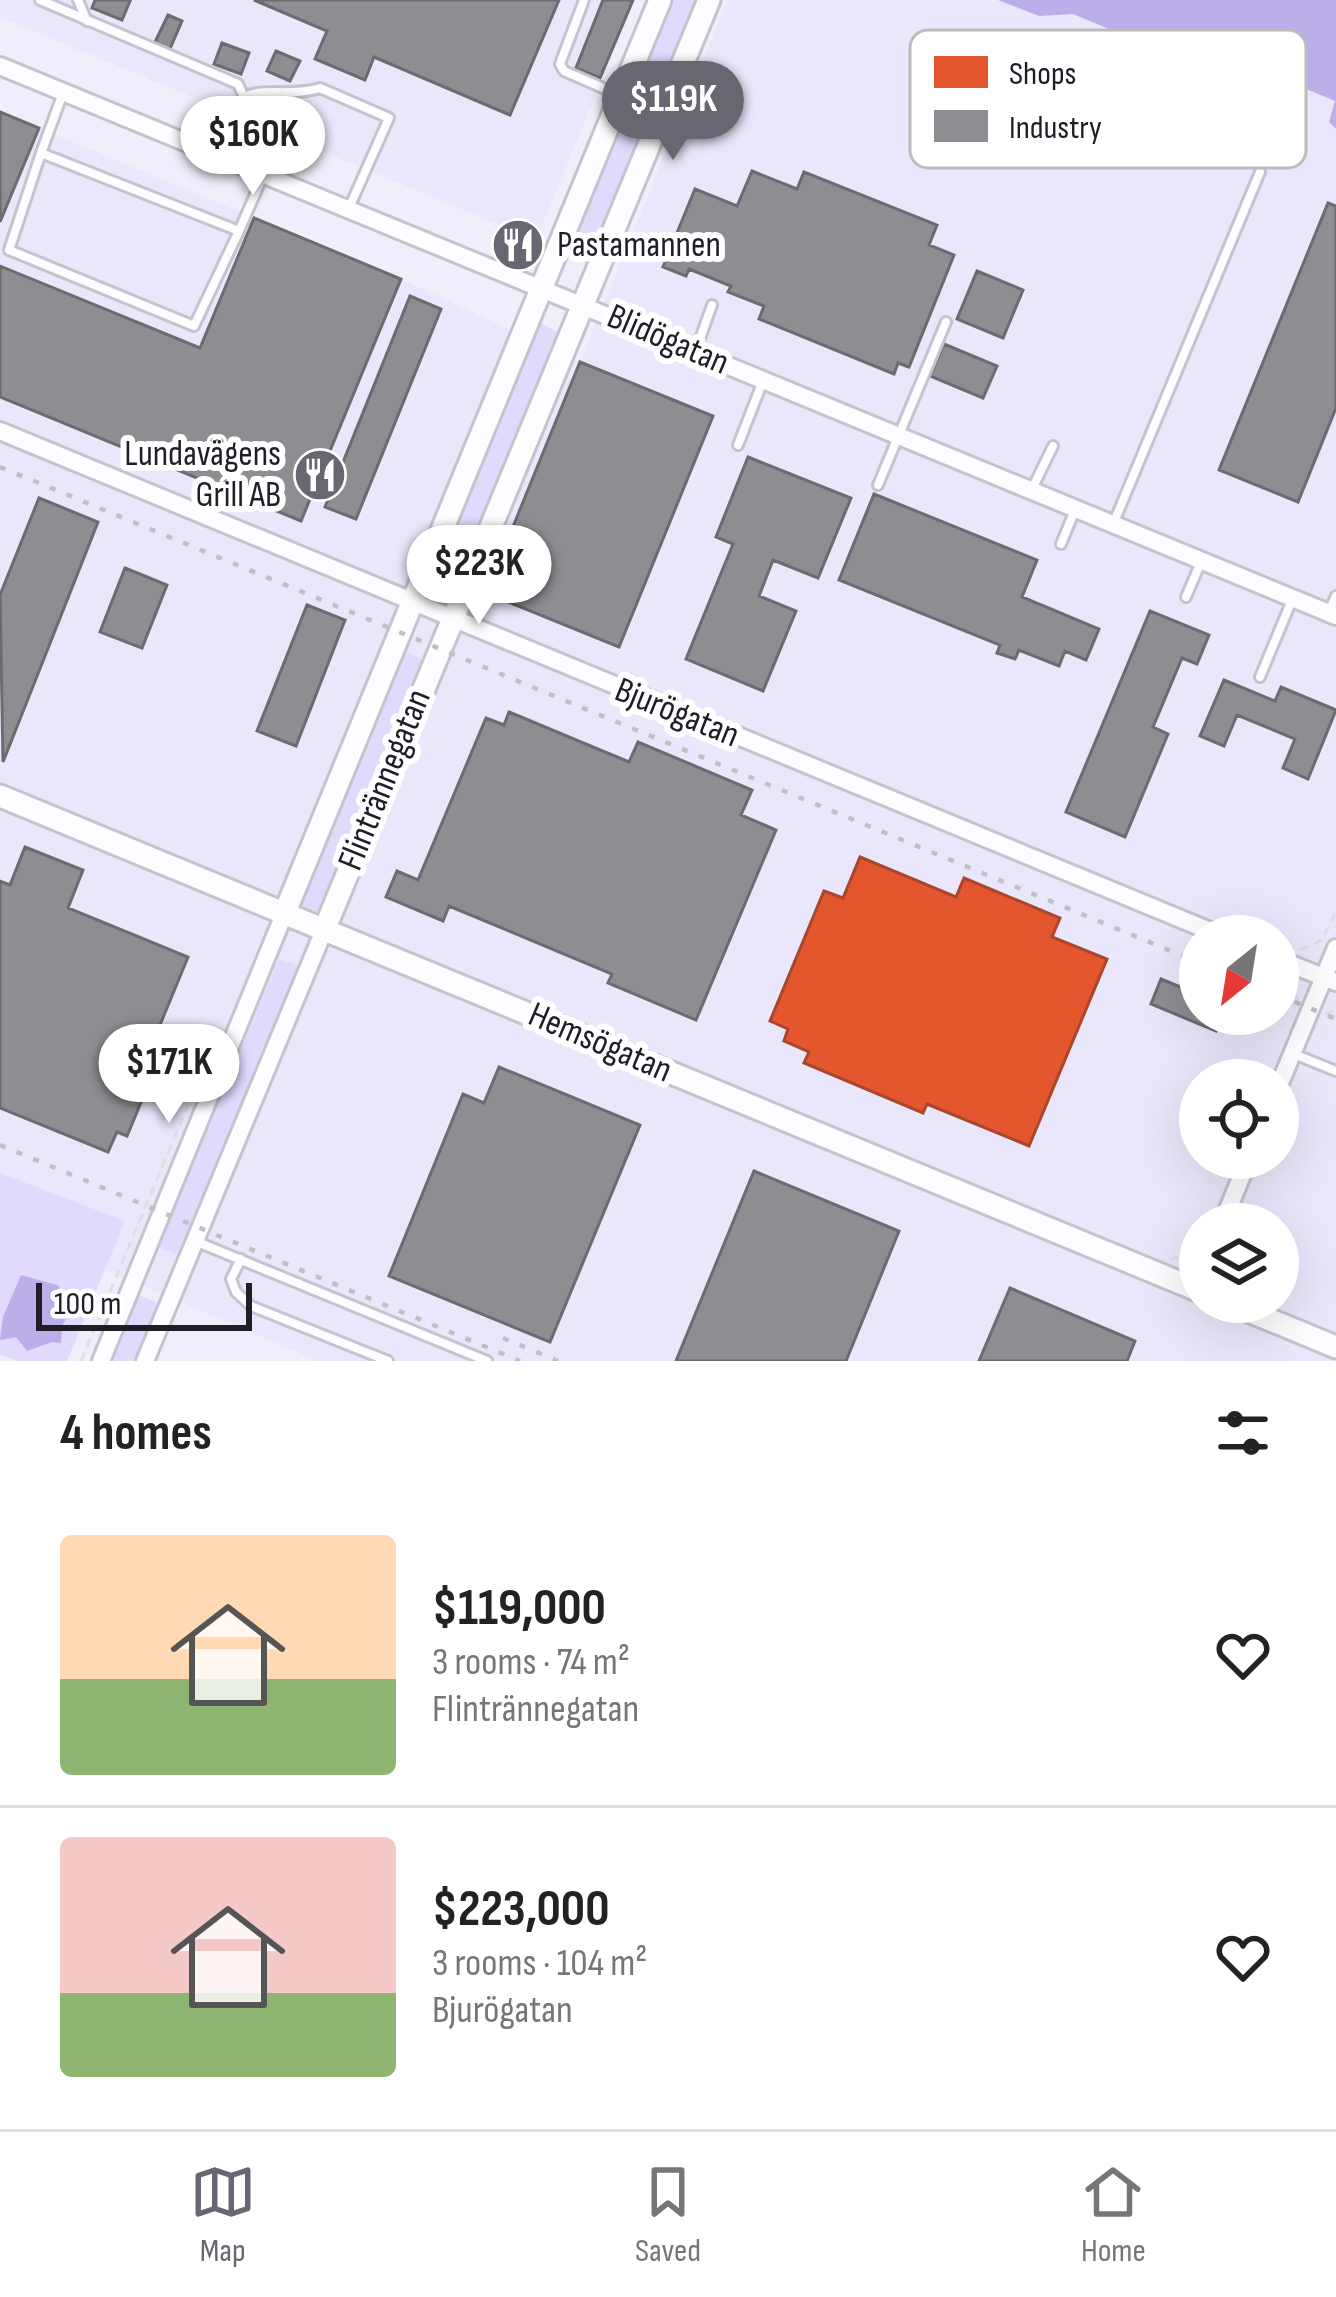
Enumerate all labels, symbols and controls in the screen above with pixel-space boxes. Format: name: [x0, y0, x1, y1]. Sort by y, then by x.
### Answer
legend: [910, 30, 1306, 168]
text: Shops: [1009, 54, 1076, 94]
pin: $119K: [589, 61, 757, 163]
text: $119K: [629, 76, 717, 123]
pin: $160K: [169, 96, 337, 198]
text: Industry: [1009, 108, 1102, 148]
text: $160K: [207, 111, 299, 158]
restaurant icon: Pastamannen: [490, 217, 546, 273]
place label: Pastamannen: [557, 224, 721, 267]
street label: Blidögatan: [601, 295, 735, 385]
place label: Lundavägens Grill AB: [124, 433, 281, 517]
restaurant icon: Lundavägens Grill AB: [292, 447, 348, 503]
pin: $223K: [395, 525, 563, 627]
text: $223K: [434, 540, 524, 587]
street label: Bjurögatan: [609, 669, 745, 757]
street label: Flintrännegatan: [329, 683, 441, 877]
north arrow: [1179, 915, 1299, 1035]
map controls: [1179, 915, 1299, 1323]
street label: Hemsögatan: [522, 994, 678, 1092]
pin: $171K: [85, 1024, 253, 1126]
text: $171K: [126, 1039, 213, 1086]
button: locate: [1179, 1059, 1299, 1179]
button: layers: [1179, 1203, 1299, 1323]
scale bar: [36, 1277, 252, 1330]
text: 100 m: [54, 1284, 121, 1324]
icon: filters: [1210, 1400, 1276, 1466]
text: 4 homes: [60, 1403, 212, 1464]
text: $119,000: [432, 1578, 606, 1639]
icon: home: [156, 1583, 300, 1727]
icon: heart: [1210, 1622, 1276, 1688]
text: 3 rooms · 74 m²: [432, 1639, 630, 1686]
text: Flintrännegatan: [432, 1686, 639, 1733]
text: $223,000: [432, 1879, 609, 1940]
icon: home: [156, 1885, 300, 2029]
icon: heart: [1210, 1924, 1276, 1990]
text: 3 rooms · 104 m²: [432, 1940, 647, 1987]
text: Bjurögatan: [432, 1987, 573, 2034]
tab: Map: [190, 2159, 256, 2271]
tab: Saved: [635, 2159, 701, 2271]
tab: Home: [1080, 2159, 1146, 2271]

